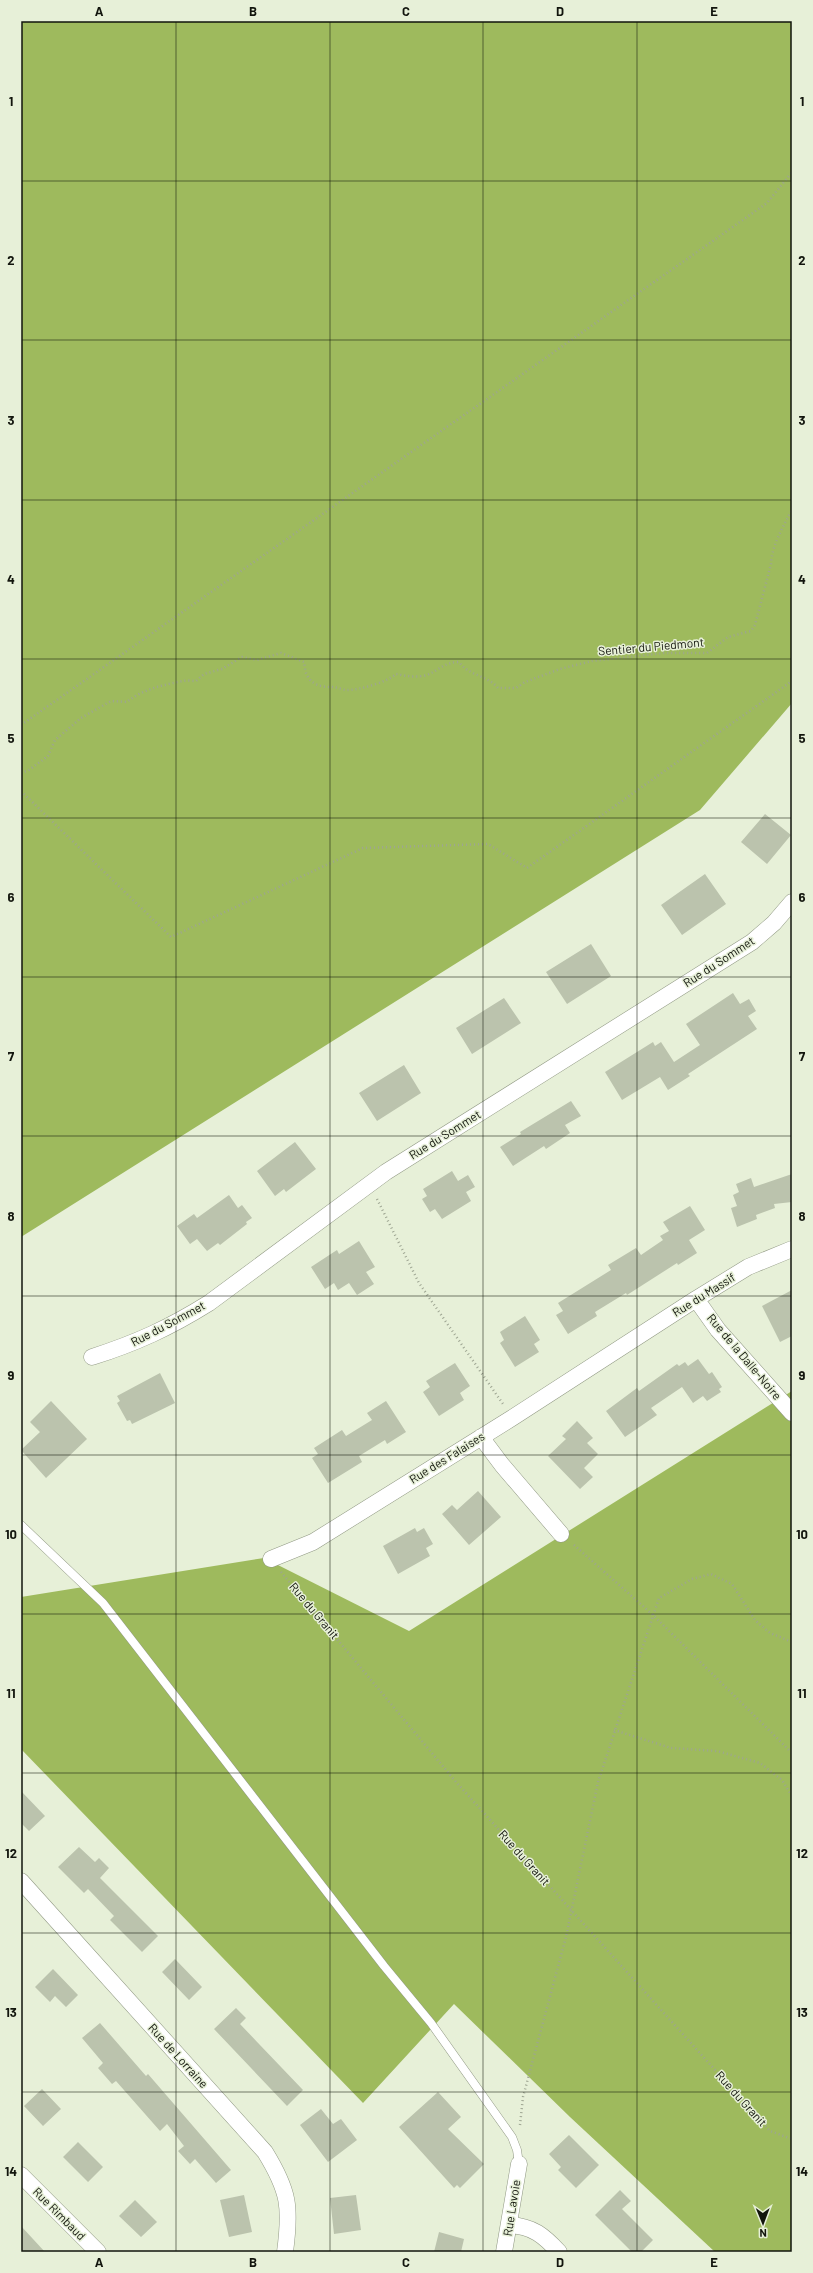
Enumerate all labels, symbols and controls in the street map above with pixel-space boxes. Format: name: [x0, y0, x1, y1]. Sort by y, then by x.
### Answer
text: A: [95, 3, 104, 19]
text: B: [249, 3, 257, 19]
text: C: [402, 3, 410, 19]
text: D: [556, 3, 564, 19]
text: E: [710, 3, 718, 19]
text: 1: [9, 93, 13, 109]
text: 1: [800, 93, 804, 109]
text: 2: [7, 252, 15, 268]
text: 2: [798, 252, 806, 268]
text: 3: [7, 412, 15, 428]
text: 3: [798, 412, 806, 428]
text: 4: [7, 571, 15, 587]
text: 4: [798, 571, 806, 587]
street label: Sentier du Piedmont: [597, 634, 704, 658]
text: 5: [7, 730, 15, 746]
text: 5: [798, 730, 806, 746]
text: 6: [8, 889, 15, 905]
text: 6: [799, 889, 806, 905]
street label: Rue du Sommet: [680, 933, 757, 989]
text: 7: [8, 1048, 15, 1064]
text: 7: [799, 1048, 806, 1064]
street label: Rue du Sommet: [406, 1107, 483, 1162]
text: 8: [7, 1208, 15, 1224]
text: 8: [798, 1208, 806, 1224]
street label: Rue du Massif: [669, 1269, 737, 1319]
street label: Rue du Sommet: [128, 1298, 207, 1349]
street label: Rue de la Dalle-Noire: [705, 1311, 785, 1402]
text: 9: [8, 1367, 15, 1383]
text: 9: [799, 1367, 806, 1383]
street label: Rue des Falaises: [406, 1428, 487, 1486]
text: 10: [5, 1526, 17, 1542]
text: 10: [796, 1526, 808, 1542]
street label: Rue du Granit: [287, 1579, 343, 1642]
text: 11: [6, 1685, 16, 1701]
text: 11: [797, 1685, 807, 1701]
street label: Rue du Granit: [496, 1827, 553, 1888]
text: 12: [5, 1845, 17, 1861]
text: 12: [796, 1845, 808, 1861]
text: 13: [5, 2004, 17, 2020]
text: 13: [796, 2004, 808, 2020]
street label: Rue de Lorraine: [146, 2020, 211, 2090]
street label: Rue du Granit: [713, 2068, 770, 2129]
text: 14: [5, 2163, 17, 2179]
text: 14: [796, 2163, 808, 2179]
street label: Rue Lavoie: [500, 2179, 522, 2237]
street label: Rue Rimbaud: [31, 2184, 89, 2242]
north arrow: [743, 2203, 783, 2243]
text: N: [759, 2227, 767, 2240]
text: A: [95, 2254, 104, 2270]
text: B: [249, 2254, 257, 2270]
text: C: [402, 2254, 410, 2270]
text: D: [556, 2254, 564, 2270]
text: E: [710, 2254, 718, 2270]

